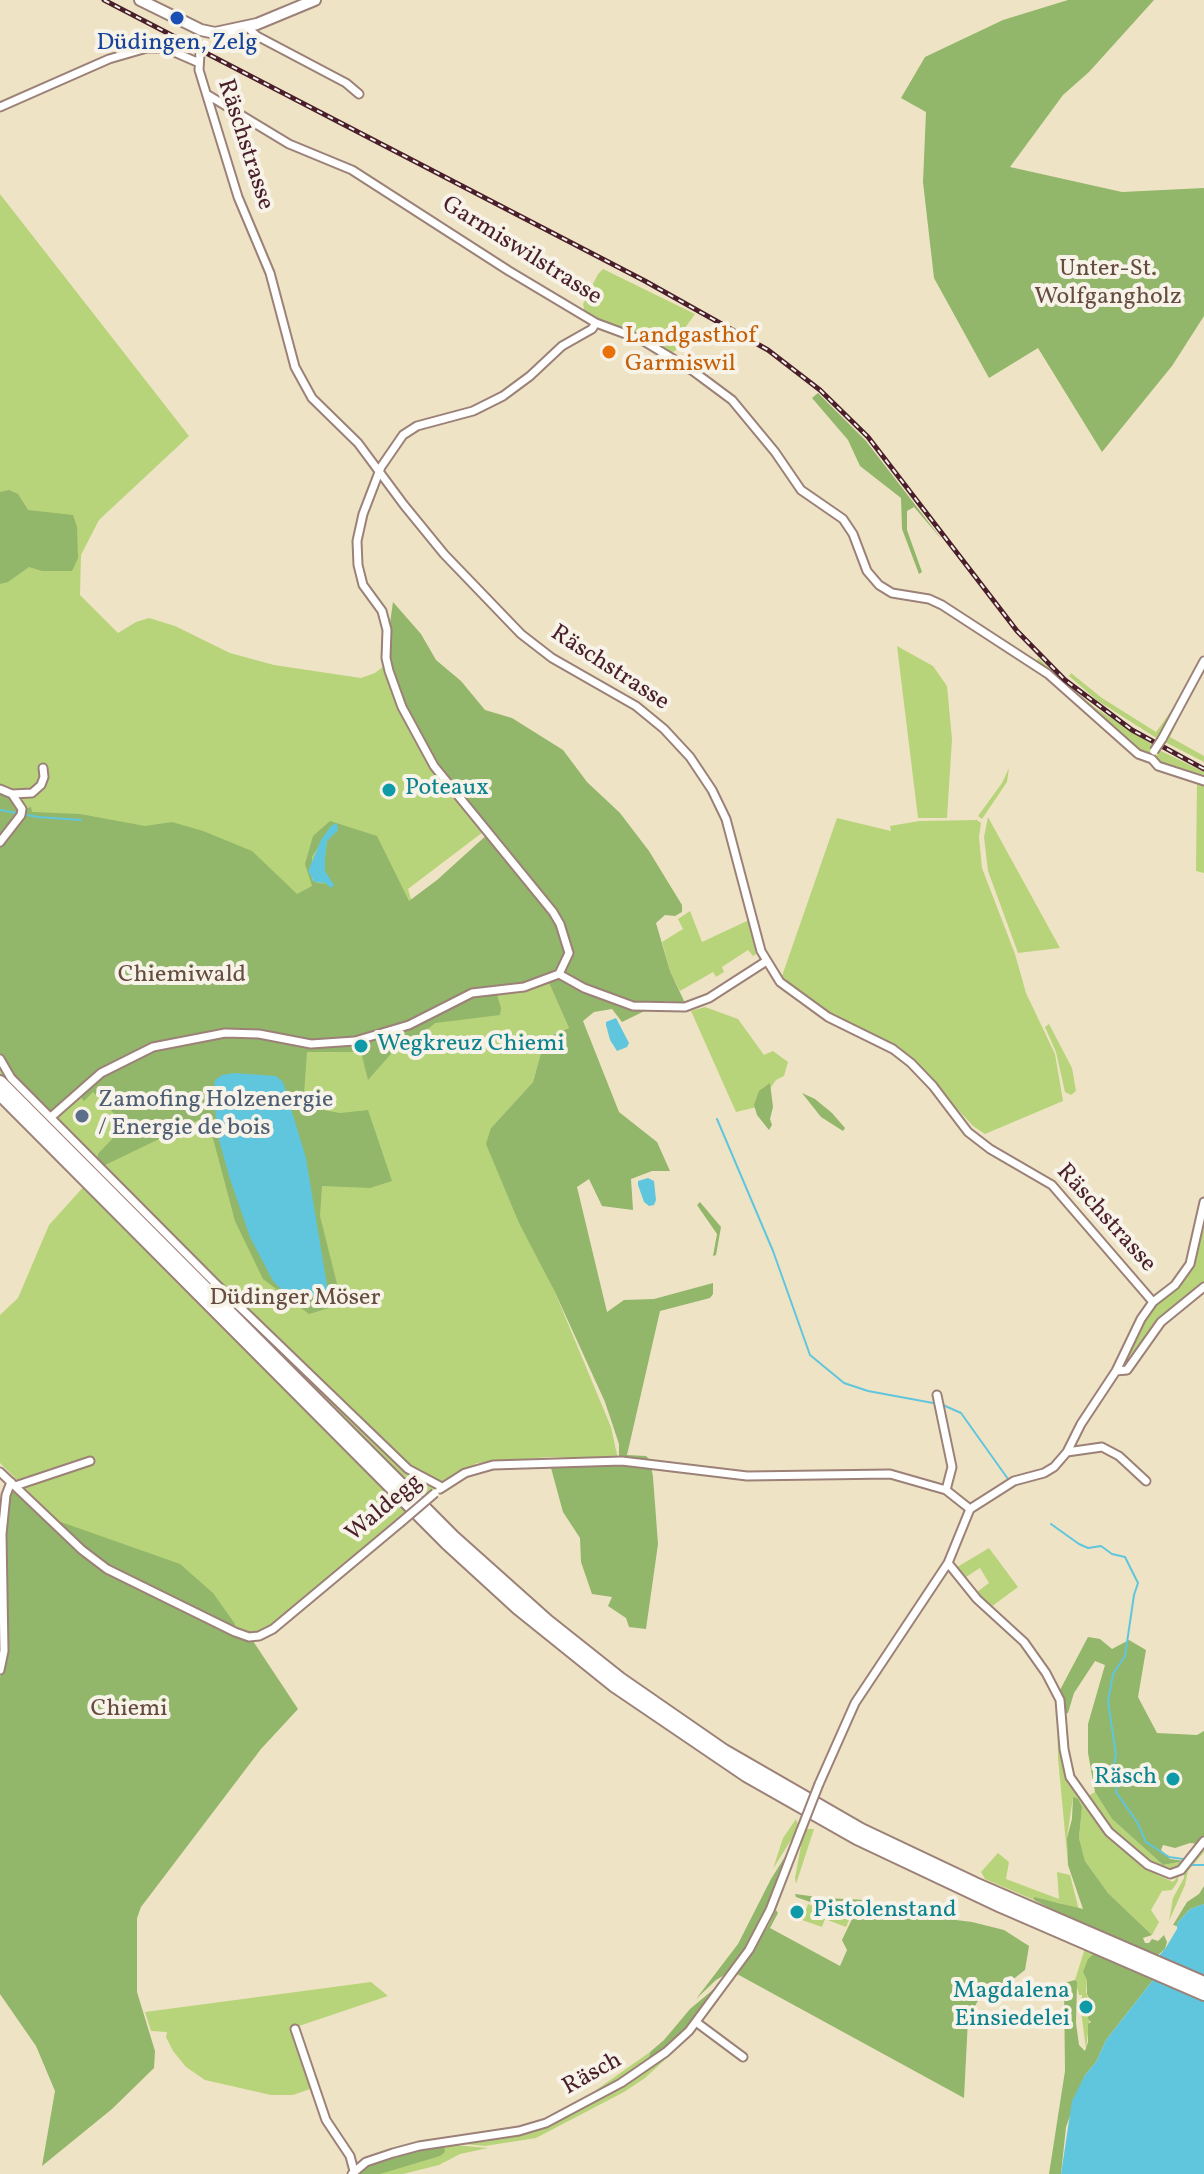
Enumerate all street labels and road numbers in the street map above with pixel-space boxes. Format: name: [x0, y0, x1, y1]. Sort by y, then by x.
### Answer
street label: Räschstrasse: [209, 76, 279, 214]
street label: Garmiswilstrasse: [436, 191, 606, 313]
street label: Räschstrasse: [544, 620, 674, 718]
street label: Räschstrasse: [1049, 1159, 1161, 1279]
street label: Waldegg: [341, 1469, 429, 1549]
street label: Räsch: [558, 2047, 628, 2103]

